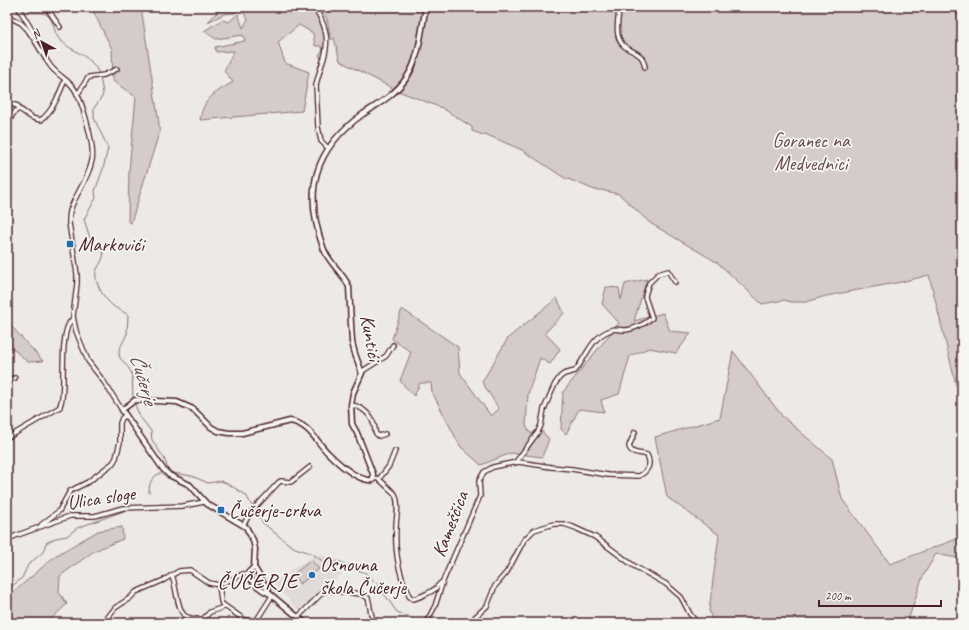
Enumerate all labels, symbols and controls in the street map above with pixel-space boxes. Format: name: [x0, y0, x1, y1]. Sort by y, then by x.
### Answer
north arrow: [22, 22, 62, 62]
text: N: [28, 25, 44, 42]
park label: Goranec na Medvednici: [772, 128, 851, 176]
place label: Markovići: [78, 232, 146, 257]
marker: Markovići: [65, 239, 75, 249]
street label: Kuntići: [355, 313, 388, 365]
water label: Čučerje: [124, 351, 164, 410]
street label: Ulica sloge: [66, 481, 138, 515]
street label: Kameščica: [426, 486, 475, 560]
place label: Čučerje-crkva: [229, 498, 322, 523]
marker: Čučerje-crkva: [216, 505, 226, 515]
place label: Osnovna škola Čučerje: [320, 552, 408, 600]
district label: ČUČERJE: [217, 567, 301, 595]
marker: Osnovna škola Čučerje: [307, 570, 317, 580]
scale bar: [819, 582, 941, 608]
text: 200 m: [825, 588, 852, 604]

